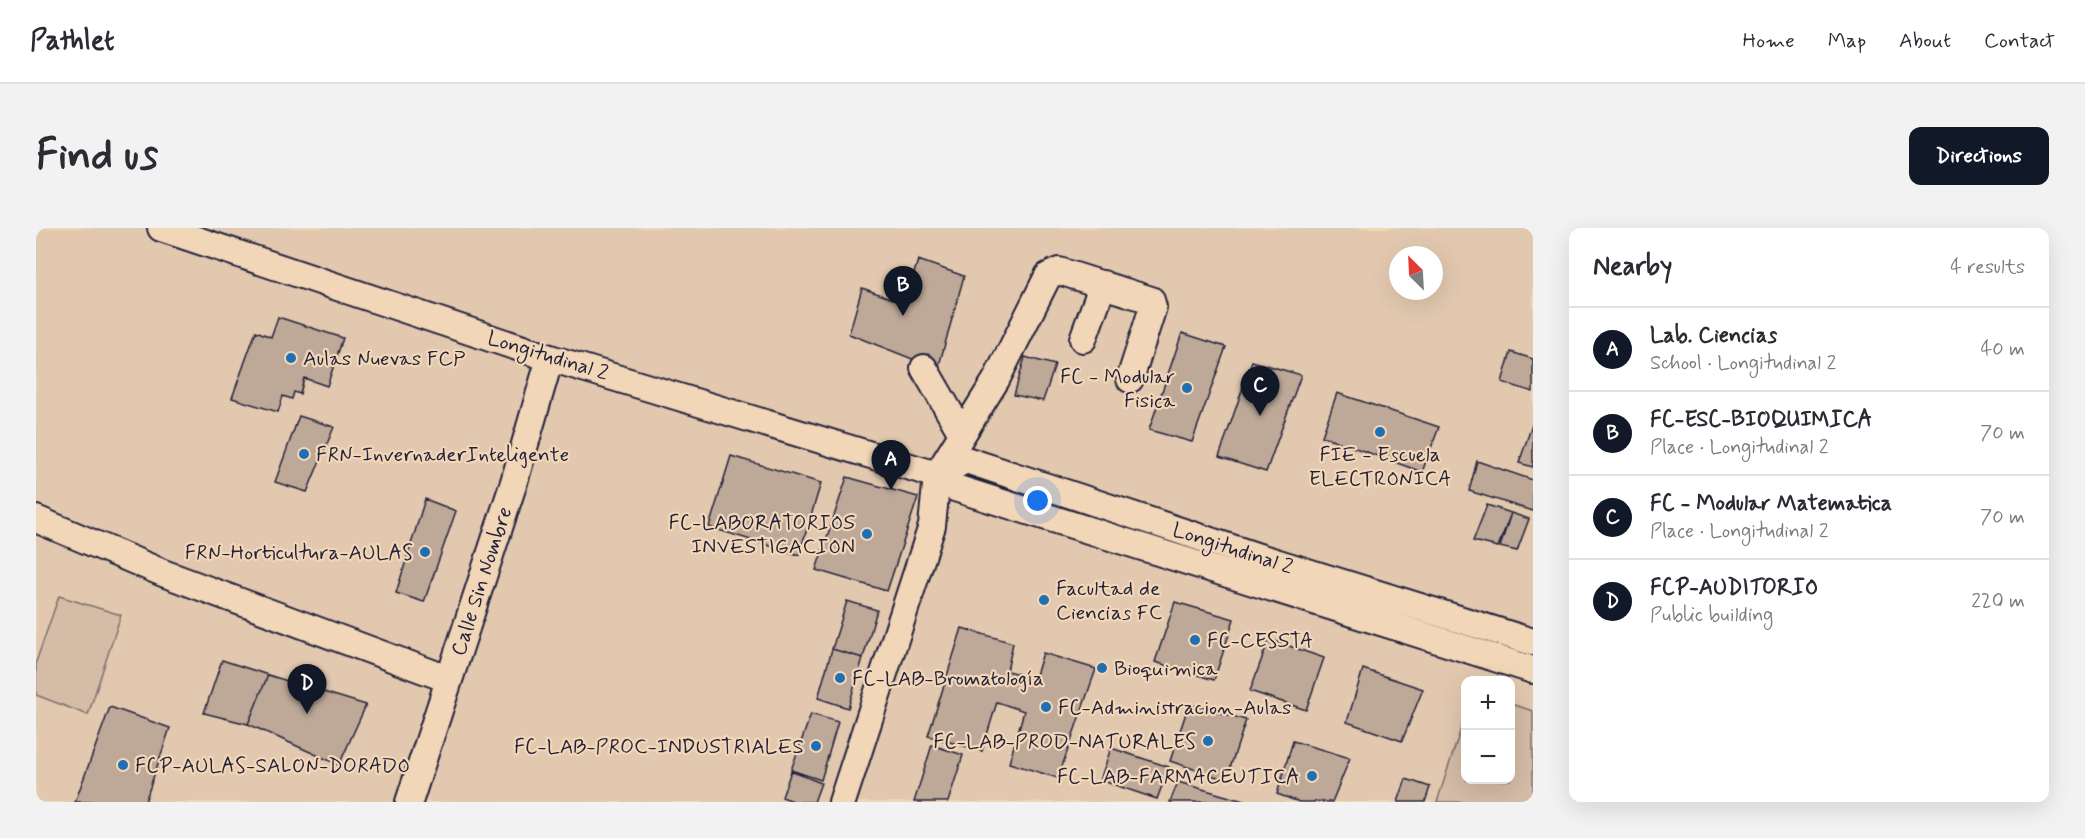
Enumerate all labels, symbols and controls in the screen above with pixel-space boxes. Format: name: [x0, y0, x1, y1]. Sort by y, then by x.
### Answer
text: Pathlet: [30, 23, 114, 60]
text: Home: [1743, 27, 1795, 55]
text: Map: [1828, 27, 1866, 55]
text: About: [1899, 27, 1951, 55]
text: Contact: [1984, 27, 2055, 55]
button: Directions: [1909, 127, 2049, 185]
text: Find us: [36, 129, 158, 184]
north arrow: [1389, 246, 1443, 300]
text: Nearby: [1593, 250, 1672, 284]
text: 4 results: [1950, 254, 2025, 281]
pin: B: [884, 266, 922, 316]
text: Lab. Ciencias: [1650, 322, 1777, 350]
street label: Longitudinal 2: [484, 324, 612, 389]
text: A: [1606, 336, 1619, 363]
text: 40 m: [1981, 336, 2025, 363]
place label: Aulas Nuevas FCP: [303, 345, 465, 373]
text: School · Longitudinal 2: [1650, 350, 1836, 377]
marker: Aulas Nuevas FCP: [284, 351, 298, 365]
place label: FC - Modular Fisica: [1060, 363, 1175, 415]
pin: C: [1240, 366, 1280, 416]
marker: FC - Modular Fisica: [1180, 381, 1194, 395]
text: FC-ESC-BIOQUIMICA: [1650, 406, 1872, 434]
text: B: [1606, 420, 1619, 447]
text: 70 m: [1980, 420, 2025, 447]
marker: FIE - Escuela ELECTRONICA: [1373, 425, 1387, 439]
text: Place · Longitudinal 2: [1650, 434, 1829, 461]
pin: A: [872, 440, 910, 490]
place label: FRN-InvernaderInteligente: [316, 441, 569, 469]
place label: FIE - Escuela ELECTRONICA: [1309, 441, 1451, 493]
marker: FRN-InvernaderInteligente: [297, 447, 311, 461]
your location: [1023, 486, 1052, 515]
text: FC - Modular Matematica: [1650, 490, 1892, 518]
street label: Calle Sin Nombre: [445, 503, 519, 659]
text: C: [1605, 504, 1620, 531]
text: 70 m: [1980, 504, 2025, 531]
place label: FC-LABORATORIOS INVESTIGACION: [669, 509, 855, 561]
street label: Longitudinal 2: [1169, 516, 1296, 583]
text: Place · Longitudinal 2: [1650, 518, 1829, 545]
marker: FC-LABORATORIOS INVESTIGACION: [860, 527, 874, 541]
place label: FRN-Horticultura-AULAS: [185, 539, 413, 567]
marker: FRN-Horticultura-AULAS: [418, 545, 432, 559]
text: FCP-AUDITORIO: [1650, 574, 1818, 602]
place label: Facultad de Ciencias FC: [1056, 575, 1163, 627]
text: D: [1606, 588, 1619, 615]
text: 220 m: [1971, 588, 2025, 615]
marker: Facultad de Ciencias FC: [1037, 593, 1051, 607]
text: Public building: [1650, 602, 1773, 629]
place label: FC-CESSTA: [1207, 627, 1313, 655]
marker: FC-CESSTA: [1188, 633, 1202, 647]
place label: Bioquimica: [1114, 655, 1218, 683]
marker: Bioquimica: [1095, 661, 1109, 675]
pin: D: [288, 664, 326, 714]
place label: FC-LAB-Bromatología: [852, 665, 1044, 693]
marker: FC-LAB-Bromatología: [833, 671, 847, 685]
map controls: [1461, 676, 1515, 784]
button: +: [1461, 676, 1515, 730]
place label: FC-Administracion-Aulas: [1058, 694, 1291, 722]
marker: FC-Administracion-Aulas: [1039, 700, 1053, 714]
place label: FC-LAB-PROD-NATURALES: [933, 728, 1196, 756]
button: −: [1461, 730, 1515, 784]
place label: FC-LAB-PROC-INDUSTRIALES: [514, 733, 804, 761]
marker: FC-LAB-PROD-NATURALES: [1201, 734, 1215, 748]
marker: FC-LAB-PROC-INDUSTRIALES: [809, 739, 823, 753]
place label: FCP-AULAS-SALON-DORADO: [135, 752, 410, 780]
marker: FCP-AULAS-SALON-DORADO: [116, 758, 130, 772]
place label: FC-LAB-FARMACEUTICA: [1057, 763, 1300, 791]
marker: FC-LAB-FARMACEUTICA: [1305, 769, 1319, 783]

